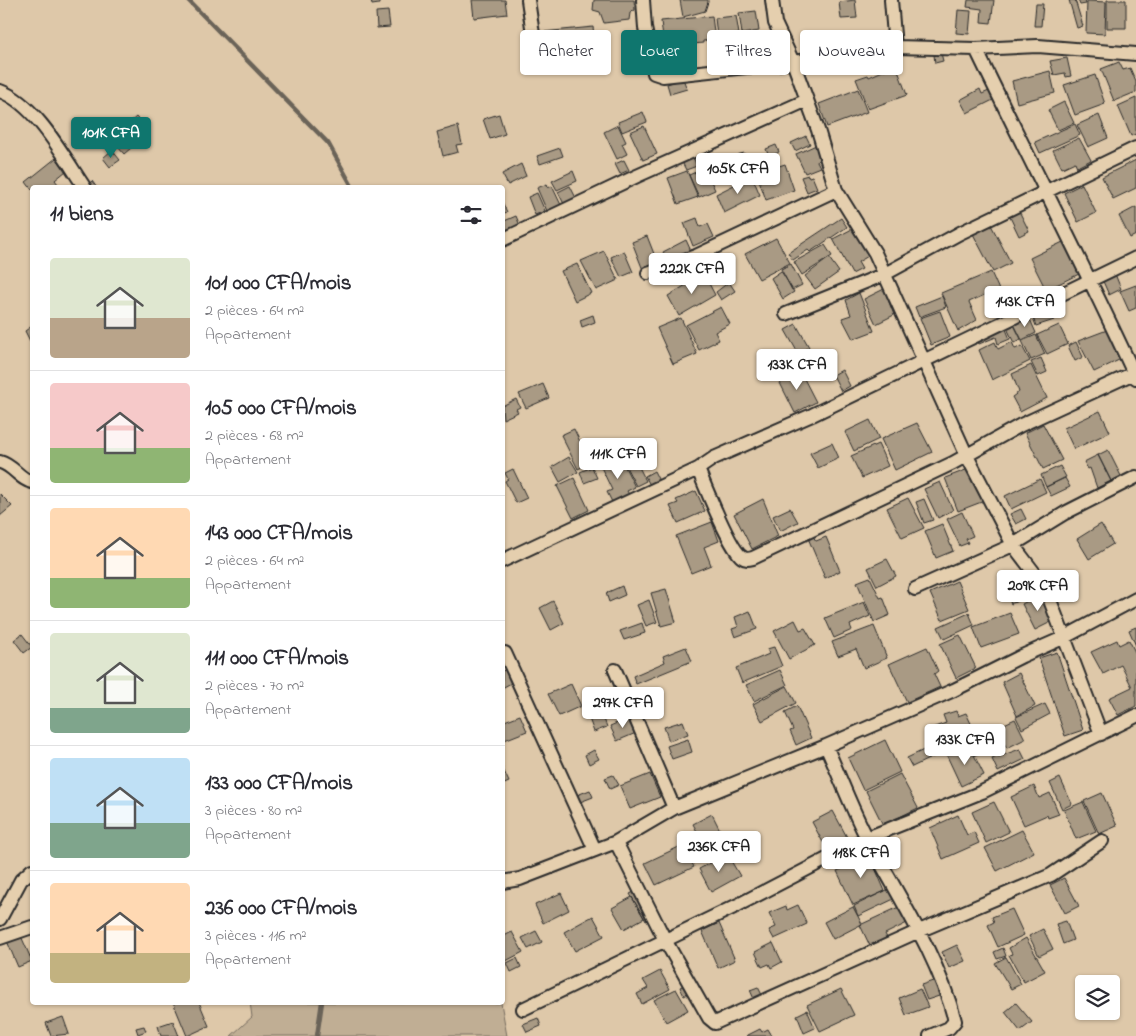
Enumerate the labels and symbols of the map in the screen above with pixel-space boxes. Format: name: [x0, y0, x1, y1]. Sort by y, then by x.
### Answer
pin: 101K CFA: [59, 116, 163, 159]
pin: 105K CFA: [686, 152, 790, 195]
pin: 222K CFA: [640, 252, 744, 295]
pin: 143K CFA: [973, 286, 1077, 328]
pin: 133K CFA: [745, 348, 849, 391]
pin: 111K CFA: [566, 438, 670, 480]
pin: 209K CFA: [986, 570, 1090, 612]
pin: 297K CFA: [571, 686, 675, 729]
pin: 133K CFA: [913, 724, 1017, 766]
pin: 236K CFA: [667, 830, 771, 873]
pin: 118K CFA: [809, 836, 913, 879]

